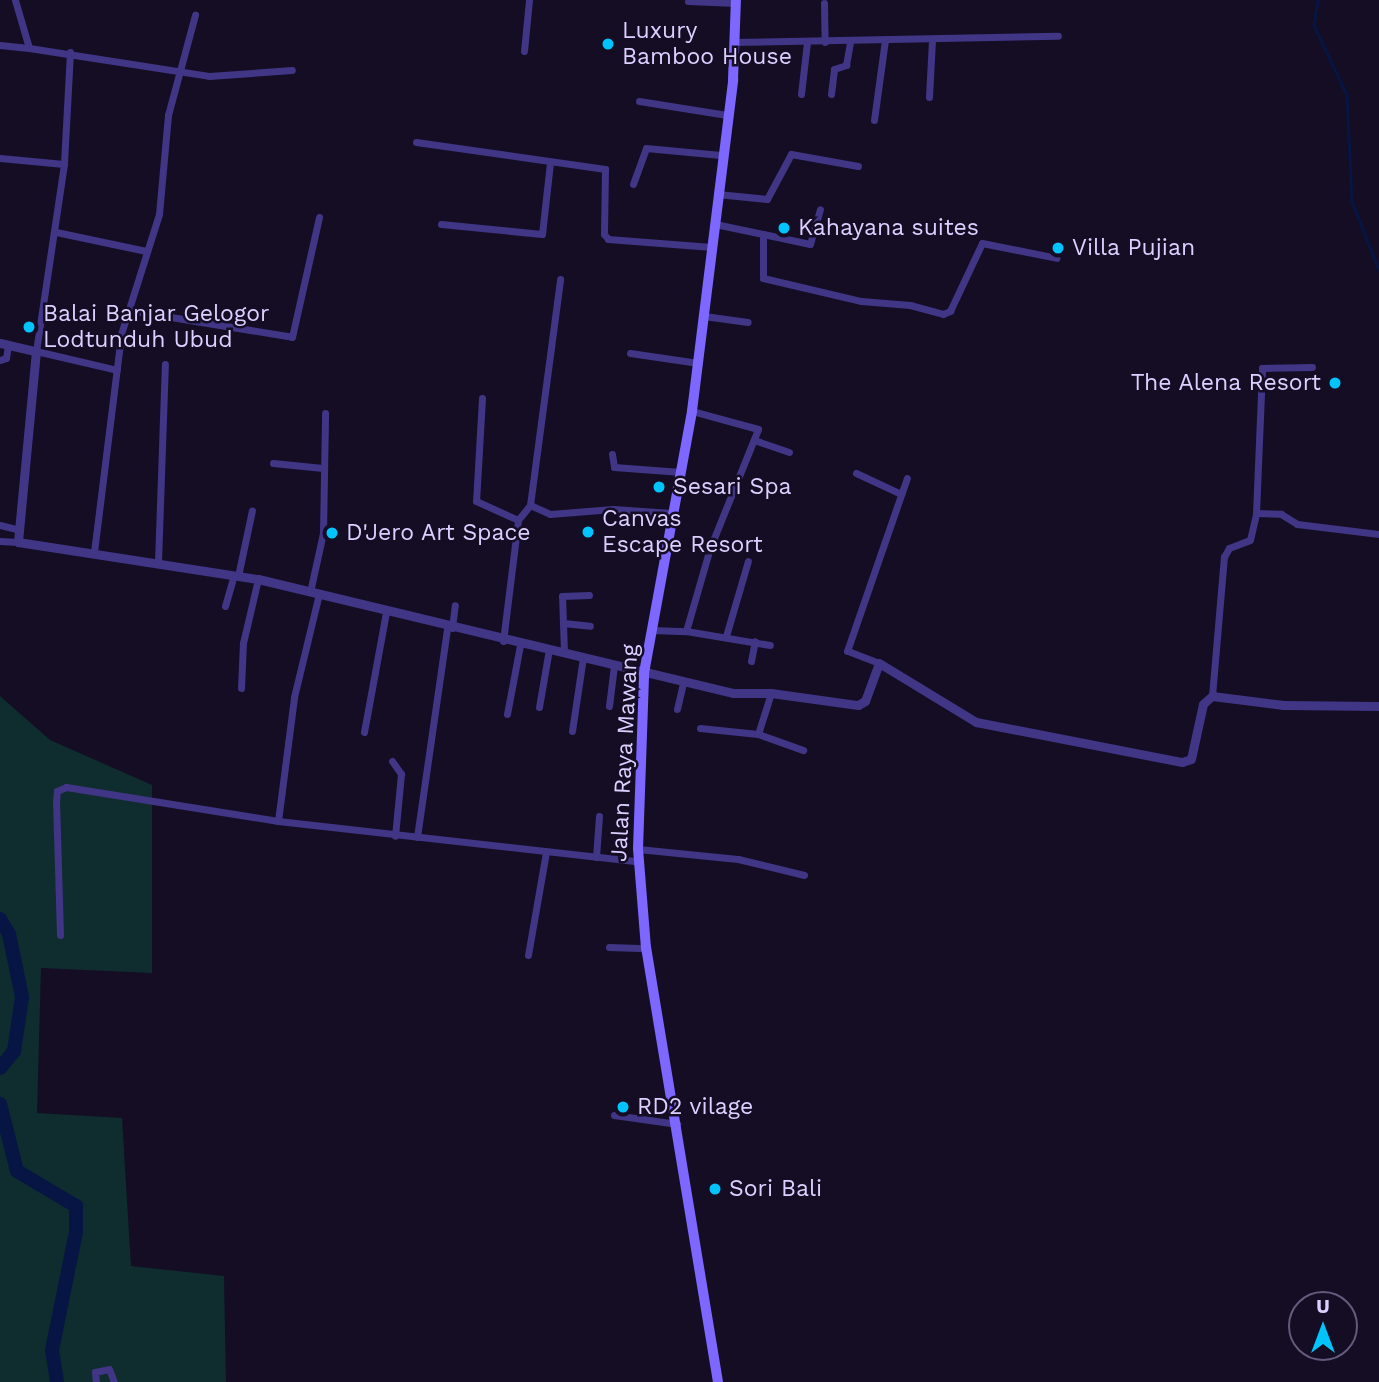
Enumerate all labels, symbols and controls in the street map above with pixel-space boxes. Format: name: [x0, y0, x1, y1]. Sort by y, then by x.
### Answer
place label: Luxury Bamboo House: [622, 17, 792, 71]
marker: Luxury Bamboo House: [600, 36, 616, 52]
place label: Kahayana suites: [798, 214, 980, 242]
marker: Kahayana suites: [776, 220, 792, 236]
place label: Villa Pujian: [1072, 234, 1196, 262]
marker: Villa Pujian: [1050, 240, 1066, 256]
place label: Balai Banjar Gelogor Lodtunduh Ubud: [43, 300, 270, 354]
marker: Balai Banjar Gelogor Lodtunduh Ubud: [21, 319, 37, 335]
place label: The Alena Resort: [1129, 369, 1321, 397]
marker: The Alena Resort: [1327, 375, 1343, 391]
place label: Sesari Spa: [673, 473, 792, 501]
marker: Sesari Spa: [651, 479, 667, 495]
place label: Canvas Escape Resort: [602, 505, 763, 559]
place label: D'Jero Art Space: [346, 519, 532, 547]
marker: Canvas Escape Resort: [580, 524, 596, 540]
marker: D'Jero Art Space: [324, 525, 340, 541]
street label: Jalan Raya Mawang: [605, 643, 645, 863]
place label: RD2 vilage: [637, 1093, 754, 1121]
marker: RD2 vilage: [615, 1099, 631, 1115]
place label: Sori Bali: [729, 1175, 822, 1203]
marker: Sori Bali: [707, 1181, 723, 1197]
north arrow: [1288, 1291, 1358, 1361]
text: U: [1316, 1295, 1330, 1318]

